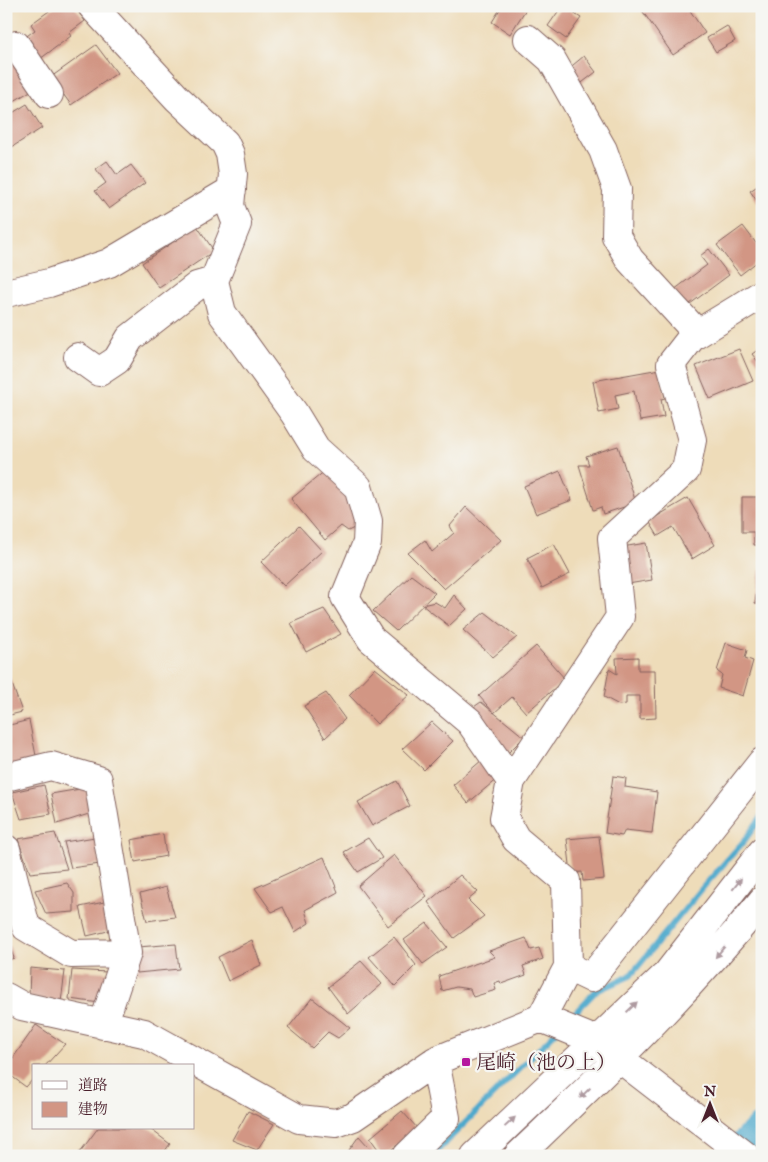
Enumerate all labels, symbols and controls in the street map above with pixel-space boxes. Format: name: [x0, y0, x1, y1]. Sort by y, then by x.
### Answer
one-way arrow: [732, 877, 743, 890]
one-way arrow: [714, 945, 725, 958]
one-way arrow: [626, 1001, 638, 1013]
place label: 尾崎（池の上）: [476, 1051, 616, 1076]
marker: 尾崎（池の上）: [460, 1056, 472, 1068]
legend: [32, 1064, 195, 1130]
text: 道路: [78, 1076, 108, 1095]
north arrow: [686, 1080, 736, 1130]
text: N: [703, 1083, 716, 1101]
one-way arrow: [579, 1087, 591, 1099]
text: 建物: [78, 1100, 108, 1119]
one-way arrow: [504, 1116, 516, 1128]

